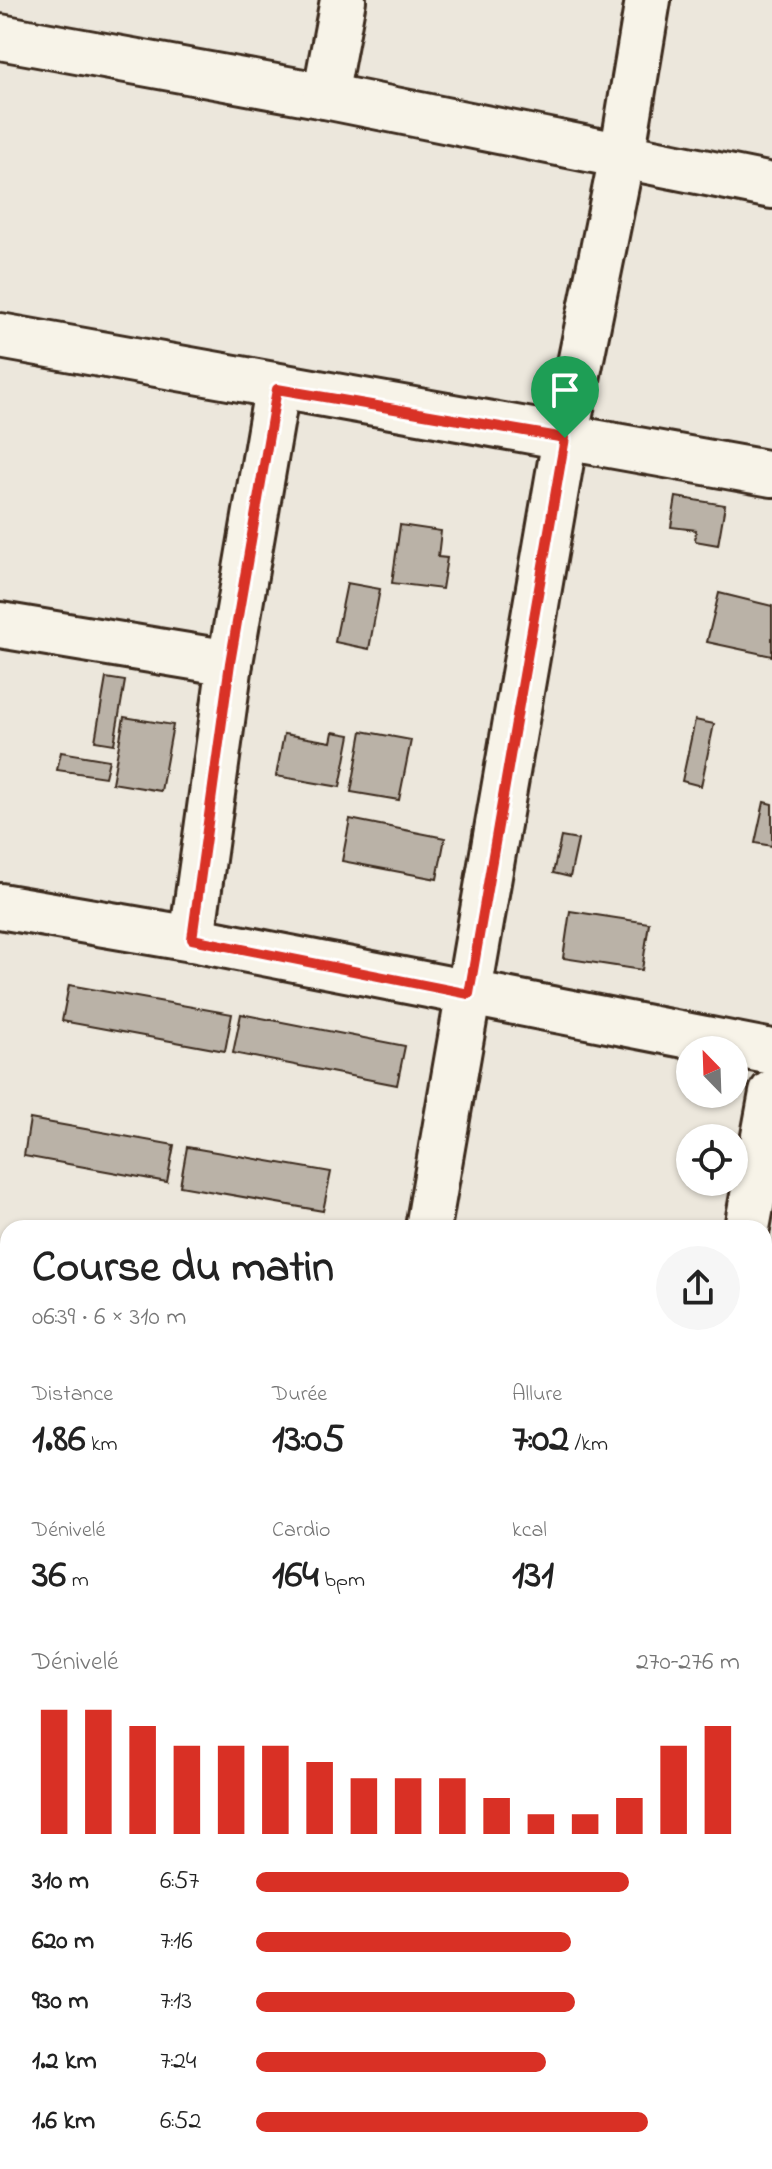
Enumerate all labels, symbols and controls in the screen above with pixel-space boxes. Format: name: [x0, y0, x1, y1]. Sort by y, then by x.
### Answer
pin: [531, 356, 599, 438]
icon: arrive: [543, 368, 587, 412]
north arrow: [676, 1036, 748, 1108]
map controls: [676, 1036, 748, 1196]
button: locate: [676, 1124, 748, 1196]
text: Course du matin: [32, 1237, 334, 1301]
button: share: [656, 1246, 740, 1330]
text: 06:39 · 6 × 310 m: [32, 1299, 186, 1337]
text: Distance: [32, 1379, 113, 1411]
text: Durée: [272, 1379, 327, 1411]
text: Allure: [512, 1379, 562, 1411]
text: 1.86: [32, 1411, 85, 1470]
text: 13:05: [272, 1411, 345, 1470]
text: 7:02: [512, 1411, 569, 1470]
text: km: [85, 1429, 118, 1461]
text: /km: [569, 1429, 608, 1461]
text: Dénivelé: [32, 1515, 105, 1547]
text: Cardio: [272, 1515, 331, 1547]
text: kcal: [512, 1515, 547, 1547]
text: 36: [32, 1547, 66, 1606]
text: 164: [272, 1547, 319, 1606]
text: 131: [512, 1547, 554, 1606]
text: m: [66, 1565, 89, 1597]
text: bpm: [319, 1565, 365, 1597]
text: Dénivelé: [32, 1644, 119, 1682]
text: 270–276 m: [636, 1644, 740, 1682]
text: 310 m: [32, 1863, 89, 1901]
text: 6:57: [160, 1863, 199, 1901]
text: 620 m: [32, 1923, 94, 1961]
text: 7:16: [160, 1923, 193, 1961]
text: 930 m: [32, 1983, 88, 2021]
text: 7:13: [160, 1983, 192, 2021]
text: 1.2 km: [32, 2043, 97, 2081]
text: 7:24: [160, 2043, 197, 2081]
text: 1.6 km: [32, 2103, 95, 2141]
text: 6:52: [160, 2103, 201, 2141]

